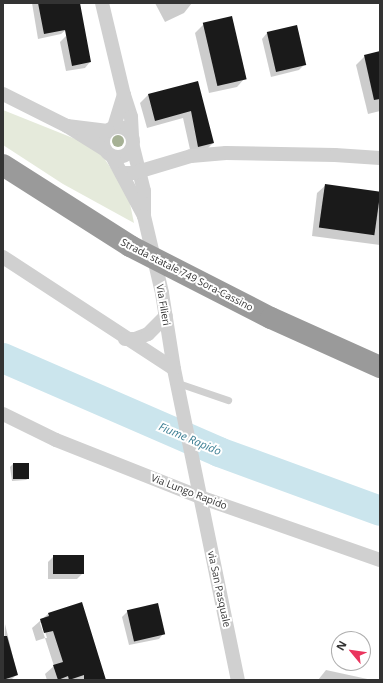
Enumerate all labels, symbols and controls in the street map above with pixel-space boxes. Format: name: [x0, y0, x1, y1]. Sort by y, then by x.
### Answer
street label: Strada statale 749 Sora-Cassino: [119, 236, 255, 314]
street label: Via Filieri: [153, 283, 173, 327]
water label: Fiume Rapido: [157, 420, 223, 458]
street label: Via Lungo Rapido: [149, 472, 229, 512]
street label: via San Pasquale: [205, 550, 233, 628]
north arrow: [331, 631, 371, 671]
text: N: [332, 638, 350, 653]

